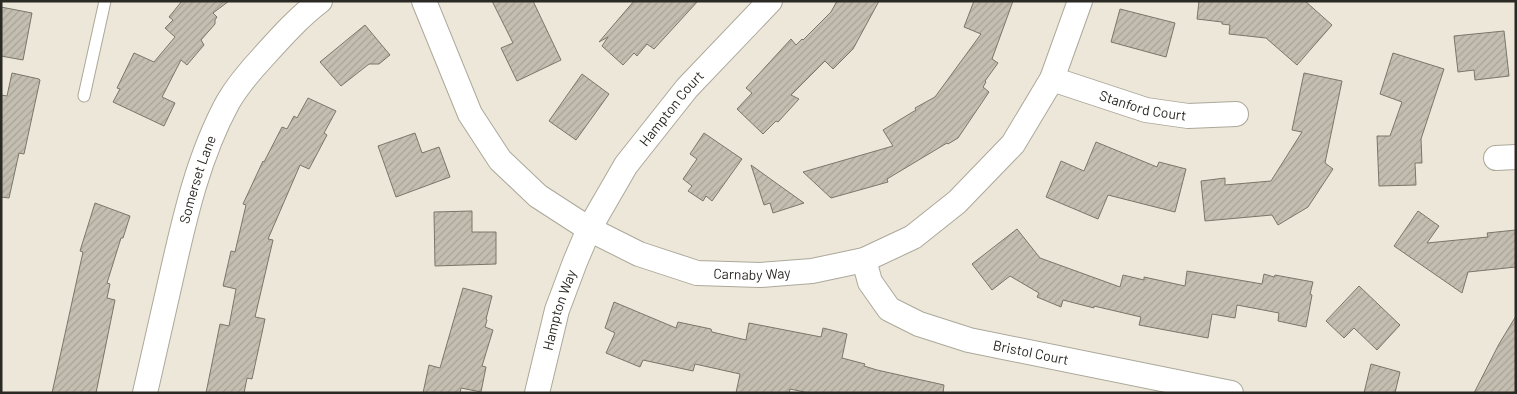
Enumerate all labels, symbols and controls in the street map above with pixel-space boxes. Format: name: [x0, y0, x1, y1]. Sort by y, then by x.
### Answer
street label: Hampton Court: [635, 67, 707, 149]
street label: Stanford Court: [1097, 86, 1188, 124]
street label: Somerset Lane: [175, 132, 219, 225]
street label: Carnaby Way: [713, 264, 792, 283]
street label: Hampton Way: [539, 267, 580, 352]
street label: Bristol Court: [992, 336, 1070, 368]

